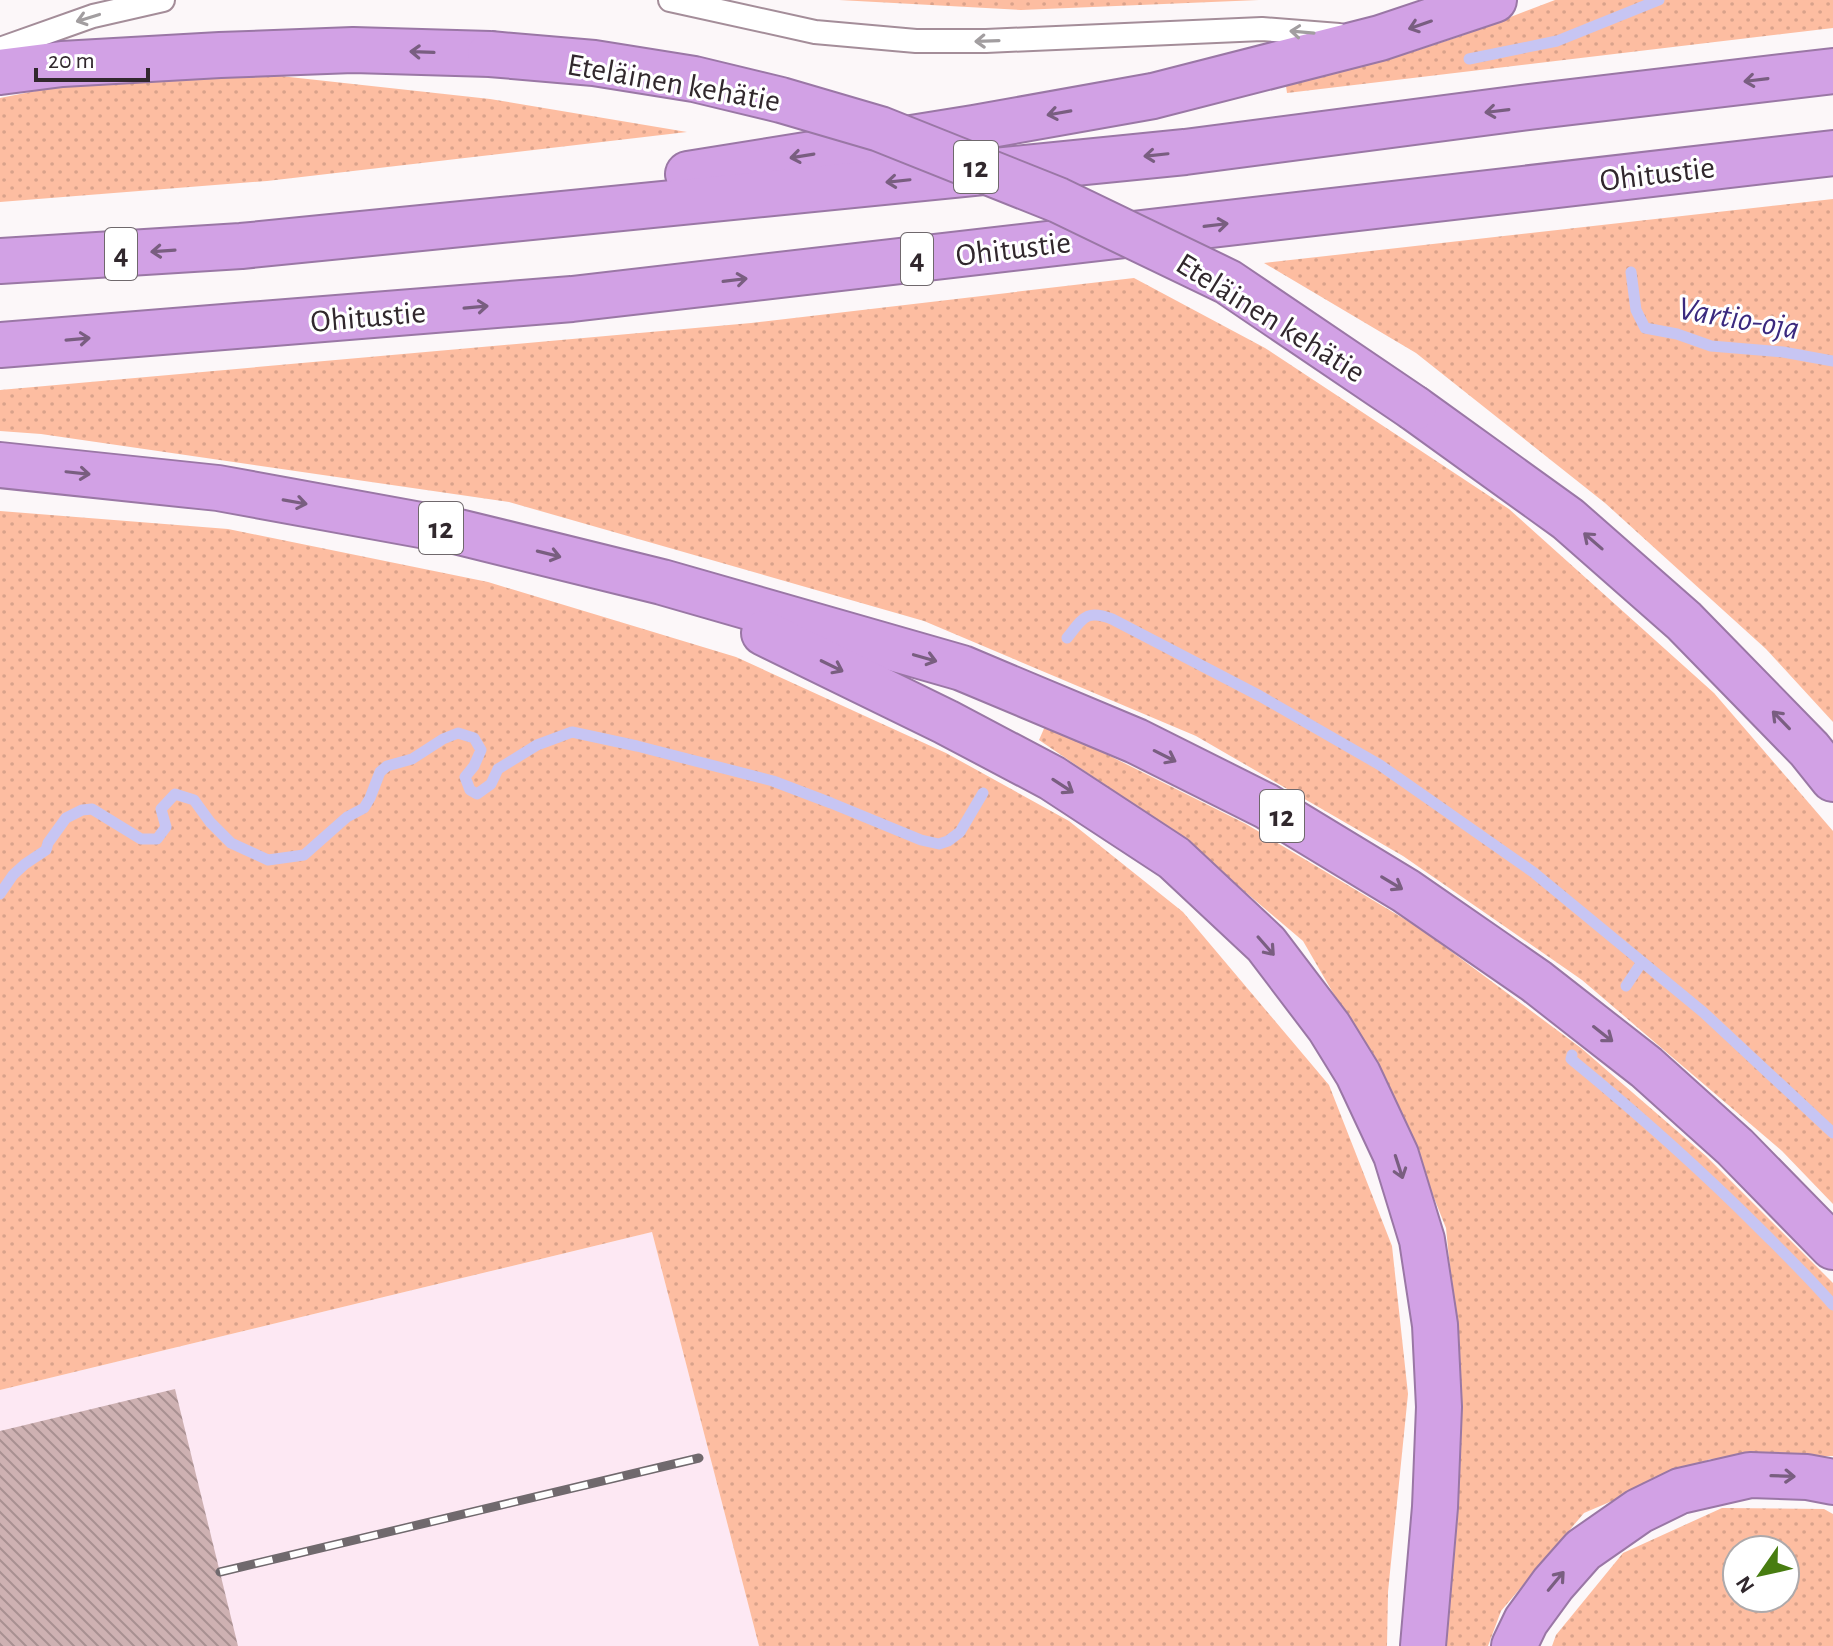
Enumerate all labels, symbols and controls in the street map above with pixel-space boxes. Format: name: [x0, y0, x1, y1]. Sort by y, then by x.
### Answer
one-way arrow: [75, 11, 101, 26]
one-way arrow: [1408, 18, 1433, 33]
one-way arrow: [1289, 24, 1316, 39]
scale bar: [36, 32, 148, 82]
one-way arrow: [974, 33, 1001, 48]
one-way arrow: [409, 44, 436, 60]
street label: Eteläinen kehätie: [565, 48, 783, 117]
text: 20 m: [48, 49, 95, 73]
one-way arrow: [1743, 73, 1769, 88]
one-way arrow: [1485, 104, 1511, 119]
one-way arrow: [1047, 107, 1072, 122]
road number: 12: [954, 141, 998, 193]
one-way arrow: [1143, 148, 1170, 163]
one-way arrow: [790, 149, 816, 164]
street label: Ohitustie: [1598, 151, 1717, 197]
one-way arrow: [885, 173, 911, 188]
one-way arrow: [1202, 217, 1229, 232]
street label: Ohitustie: [954, 226, 1073, 272]
road number: 4: [105, 228, 137, 280]
road number: 4: [901, 233, 933, 285]
one-way arrow: [150, 244, 177, 259]
street label: Eteläinen kehätie: [1171, 247, 1370, 389]
one-way arrow: [721, 273, 748, 288]
water label: Vartio-oja: [1676, 292, 1802, 346]
street label: Ohitustie: [309, 296, 427, 338]
one-way arrow: [463, 299, 489, 314]
one-way arrow: [64, 331, 91, 346]
one-way arrow: [64, 465, 91, 480]
one-way arrow: [281, 495, 307, 510]
road number: 12: [419, 502, 463, 554]
one-way arrow: [1583, 533, 1604, 551]
one-way arrow: [536, 548, 562, 563]
one-way arrow: [912, 651, 937, 666]
one-way arrow: [820, 659, 844, 674]
one-way arrow: [1772, 710, 1791, 730]
one-way arrow: [1153, 749, 1177, 764]
one-way arrow: [1051, 778, 1074, 794]
road number: 12: [1260, 790, 1304, 842]
one-way arrow: [1380, 875, 1403, 891]
one-way arrow: [1257, 935, 1275, 955]
one-way arrow: [1592, 1025, 1613, 1043]
one-way arrow: [1393, 1154, 1407, 1179]
one-way arrow: [1769, 1469, 1796, 1484]
north arrow: [1721, 1534, 1801, 1614]
one-way arrow: [1547, 1571, 1565, 1592]
text: N: [1732, 1572, 1759, 1597]

